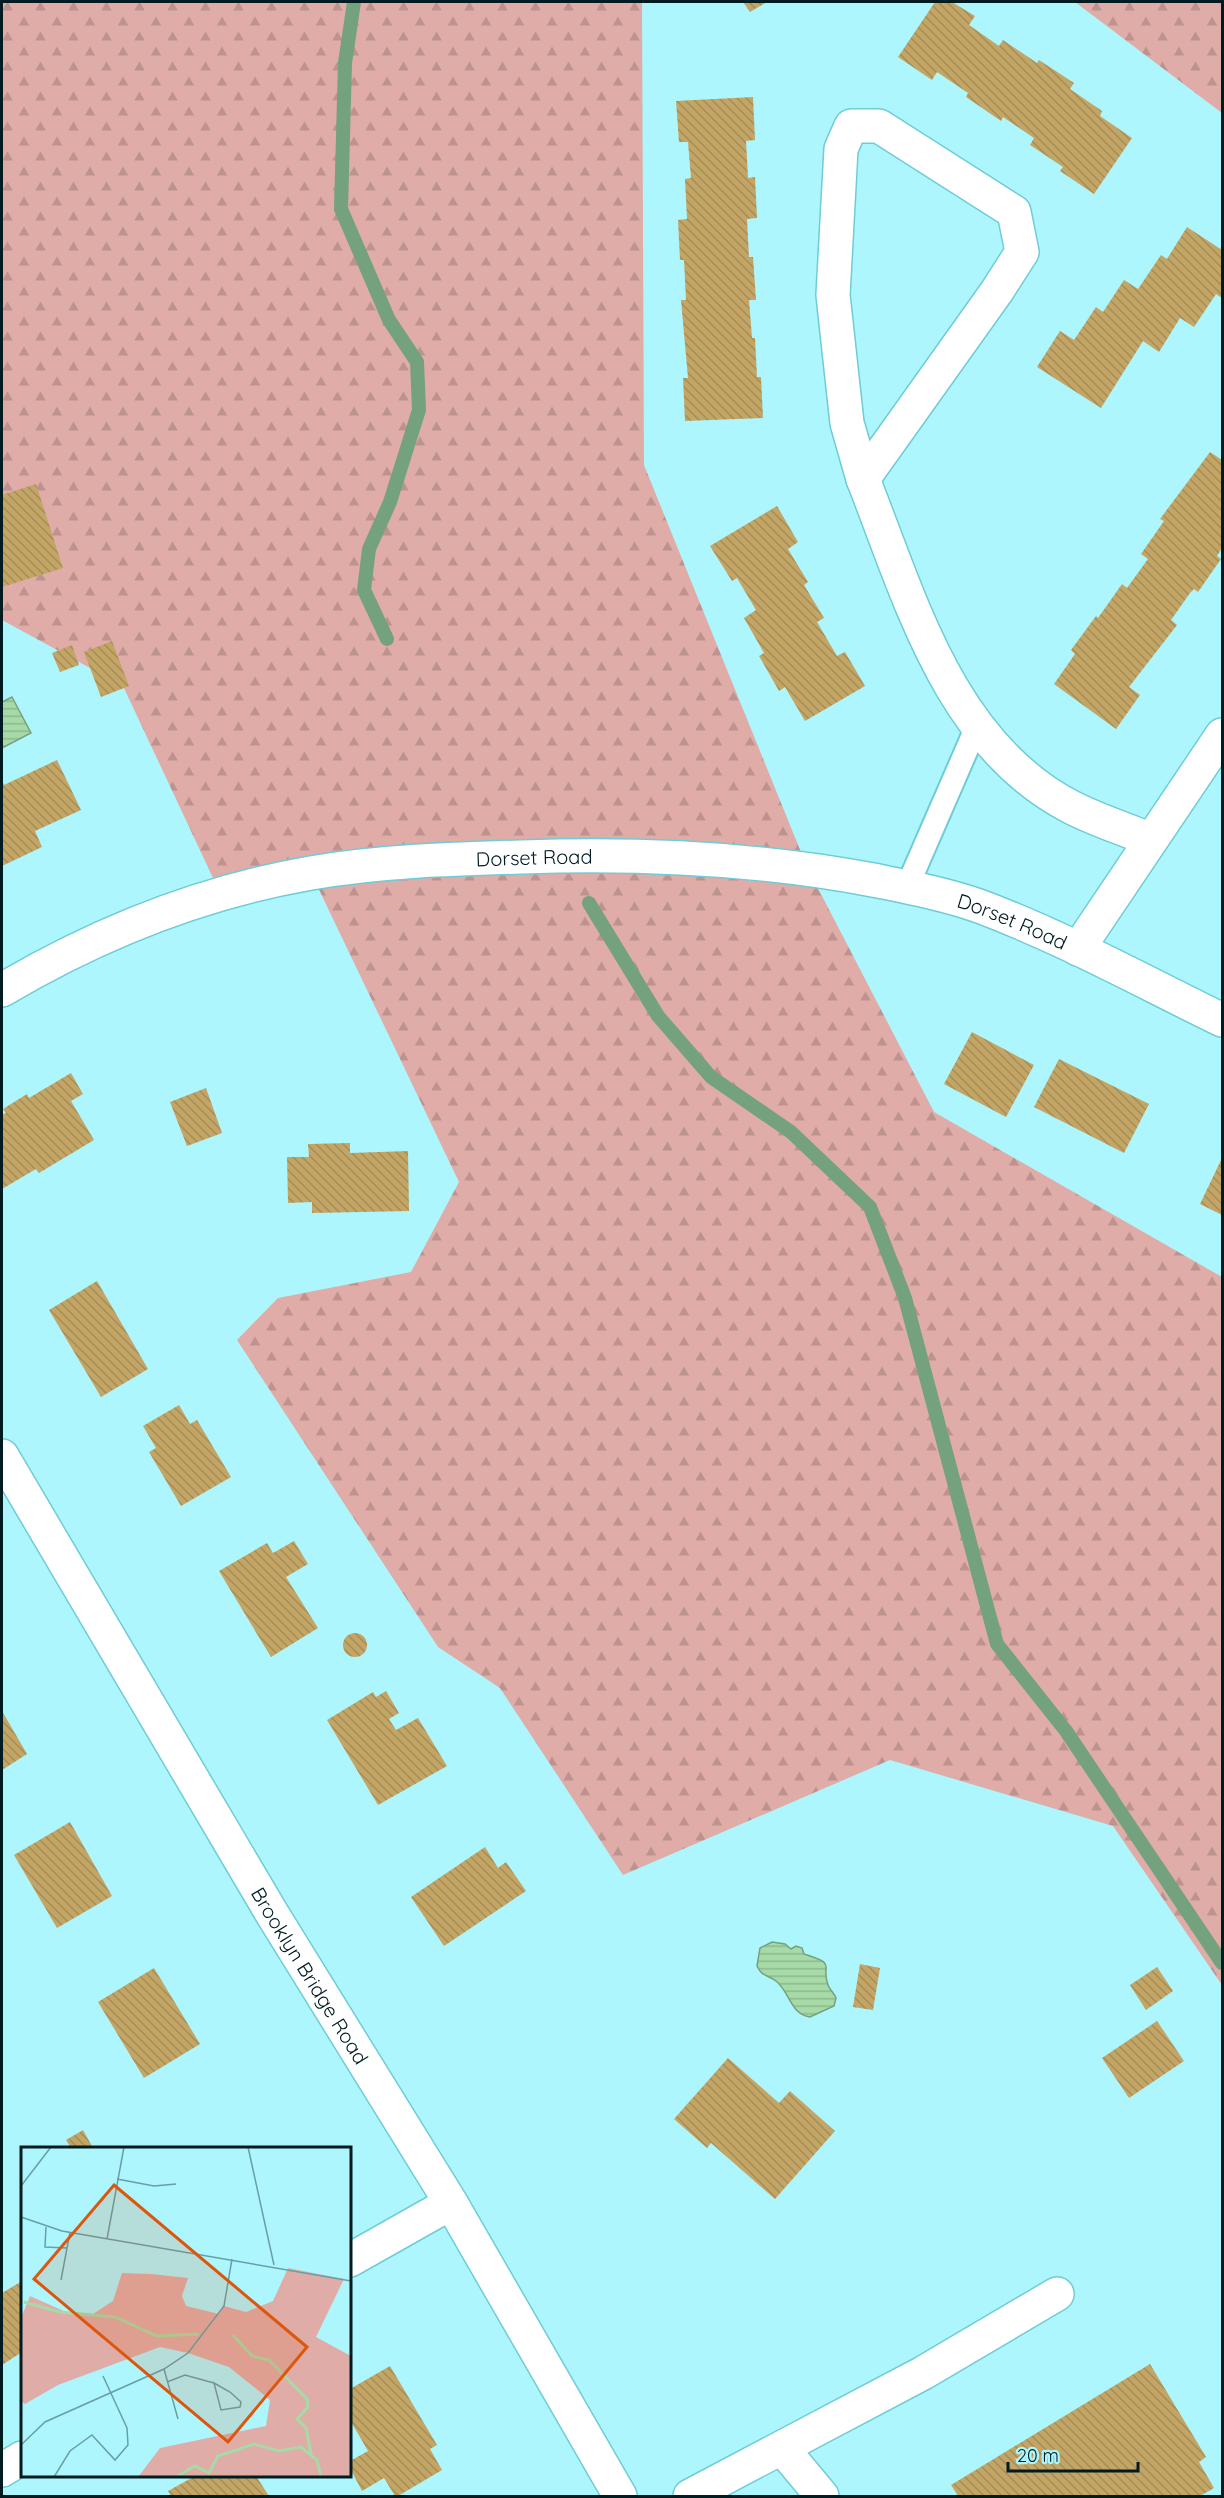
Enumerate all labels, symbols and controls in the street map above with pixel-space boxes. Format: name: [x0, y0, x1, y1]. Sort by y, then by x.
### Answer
street label: Dorset Road: [475, 843, 593, 871]
street label: Dorset Road: [954, 887, 1071, 954]
street label: Brooklyn Bridge Road: [246, 1882, 374, 2069]
inset map: [21, 2147, 351, 2477]
scale bar: [1008, 2435, 1138, 2473]
text: 20 m: [1017, 2444, 1059, 2467]

